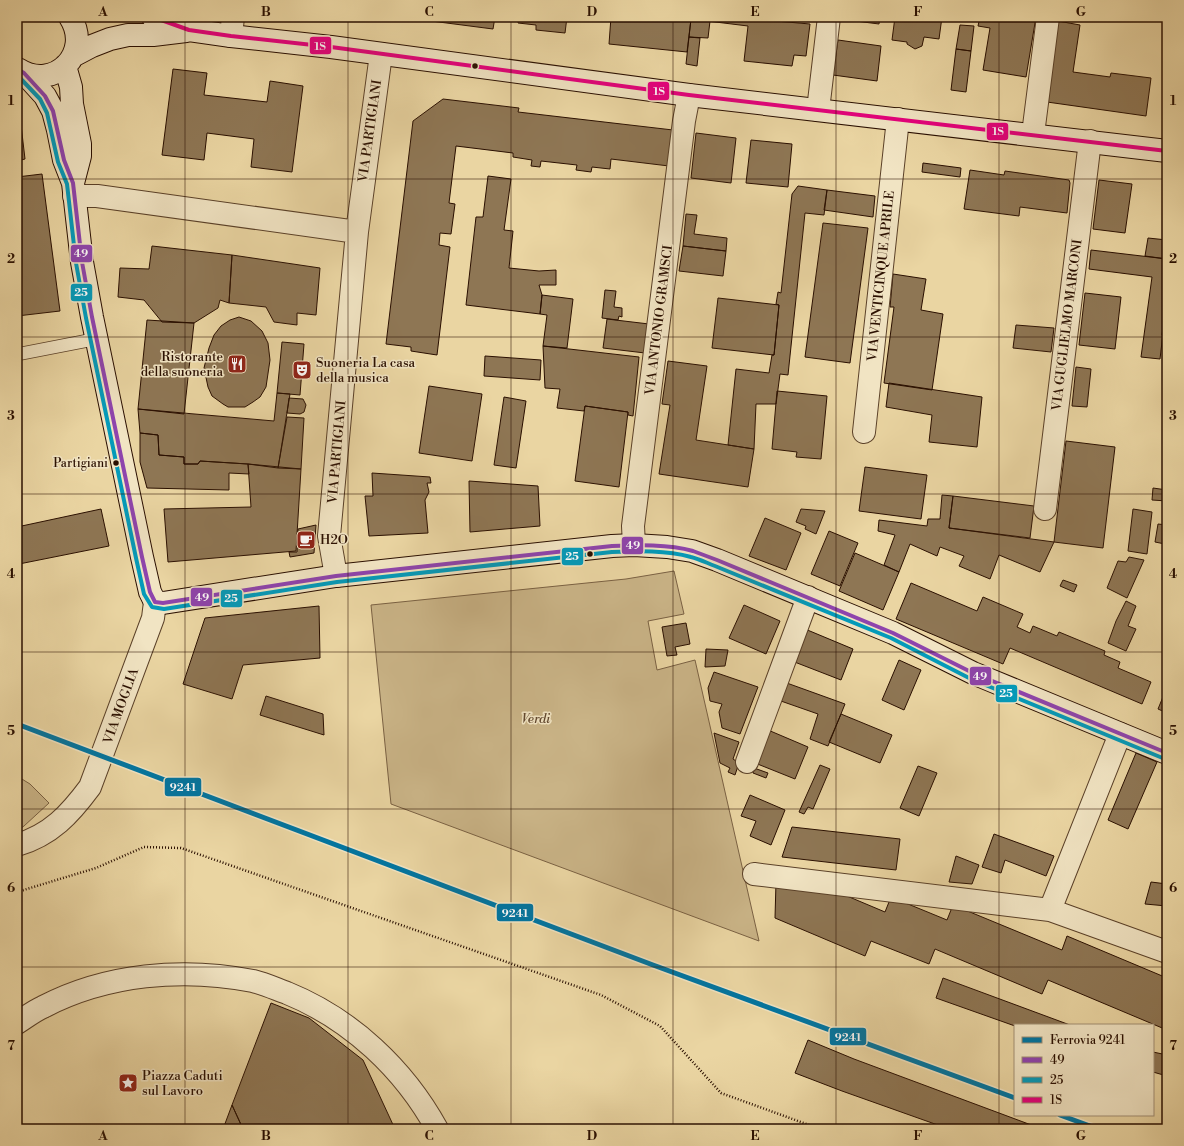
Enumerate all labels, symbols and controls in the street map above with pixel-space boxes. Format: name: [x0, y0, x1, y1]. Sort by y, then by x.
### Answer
text: A: [97, 4, 108, 20]
text: B: [261, 4, 271, 20]
text: C: [424, 4, 434, 20]
text: D: [587, 4, 597, 20]
text: E: [750, 4, 760, 20]
text: F: [913, 4, 923, 20]
text: G: [1076, 4, 1087, 20]
line badge: 1S: [309, 36, 332, 55]
text: 1S: [314, 40, 326, 54]
unlabelled marker: [470, 61, 480, 71]
street label: VIA PARTIGIANI: [355, 79, 385, 184]
line badge: 1S: [647, 81, 670, 101]
text: 1S: [653, 85, 665, 99]
text: 1: [8, 93, 15, 109]
text: 1: [1170, 93, 1177, 109]
line badge: 1S: [986, 122, 1009, 141]
text: 1S: [992, 125, 1004, 139]
street label: VIA VENTICINQUE APRILE: [864, 190, 898, 363]
street label: VIA GUGLIELMO MARCONI: [1048, 238, 1085, 413]
line badge: 49: [70, 244, 93, 263]
street label: VIA ANTONIO GRAMSCI: [642, 244, 676, 397]
text: 49: [74, 247, 88, 261]
text: 2: [7, 251, 15, 267]
text: 2: [1169, 251, 1177, 267]
line badge: 25: [70, 283, 93, 302]
text: 25: [74, 286, 88, 300]
place label: Ristorante della suoneria: [141, 349, 223, 380]
restaurant icon: Ristorante della suoneria: [226, 353, 248, 375]
place label: Suoneria La casa della musica: [316, 355, 416, 386]
theatre icon: Suoneria La casa della musica: [291, 359, 313, 381]
street label: VIA PARTIGIANI: [324, 400, 349, 505]
text: 3: [7, 408, 15, 424]
text: 3: [1169, 408, 1177, 424]
place label: Partigiani: [53, 456, 108, 471]
marker: Partigiani: [111, 458, 121, 468]
cafe icon: H2O: [295, 529, 317, 551]
place label: H2O: [320, 532, 348, 548]
line badge: 49: [621, 536, 644, 555]
text: 49: [626, 539, 640, 553]
line badge: 25: [561, 547, 584, 566]
unlabelled marker: [585, 549, 595, 559]
text: 25: [565, 550, 579, 564]
text: 4: [7, 566, 16, 582]
text: 4: [1169, 566, 1178, 582]
line badge: 49: [190, 587, 213, 607]
line badge: 25: [220, 589, 243, 608]
text: 49: [195, 591, 209, 605]
text: 25: [224, 592, 238, 606]
street label: VIA MOGLIA: [100, 665, 142, 747]
line badge: 49: [969, 666, 992, 686]
text: 49: [973, 670, 987, 684]
line badge: 25: [995, 684, 1018, 703]
text: 25: [999, 687, 1013, 701]
park label: Verdi: [522, 711, 551, 727]
text: 5: [7, 723, 15, 739]
text: 5: [1169, 723, 1177, 739]
line badge: 9241: [164, 777, 202, 797]
text: 9241: [170, 781, 197, 795]
text: 6: [7, 880, 15, 896]
text: 6: [1169, 880, 1177, 896]
line badge: 9241: [496, 903, 534, 922]
text: 9241: [502, 907, 529, 921]
legend: [1014, 1024, 1154, 1116]
line badge: 9241: [829, 1027, 867, 1046]
text: 9241: [835, 1031, 862, 1045]
text: Ferrovia 9241: [1050, 1033, 1126, 1048]
text: 7: [7, 1038, 15, 1054]
text: 7: [1169, 1038, 1177, 1054]
text: 49: [1050, 1053, 1064, 1068]
place label: Piazza Caduti sul Lavoro: [142, 1068, 223, 1099]
place icon: Piazza Caduti sul Lavoro: [117, 1072, 139, 1094]
text: 25: [1050, 1073, 1064, 1088]
text: 1S: [1050, 1093, 1062, 1108]
text: A: [97, 1128, 108, 1144]
text: B: [261, 1128, 271, 1144]
text: C: [424, 1128, 434, 1144]
text: D: [587, 1128, 597, 1144]
text: E: [750, 1128, 760, 1144]
text: F: [913, 1128, 923, 1144]
text: G: [1076, 1128, 1087, 1144]

